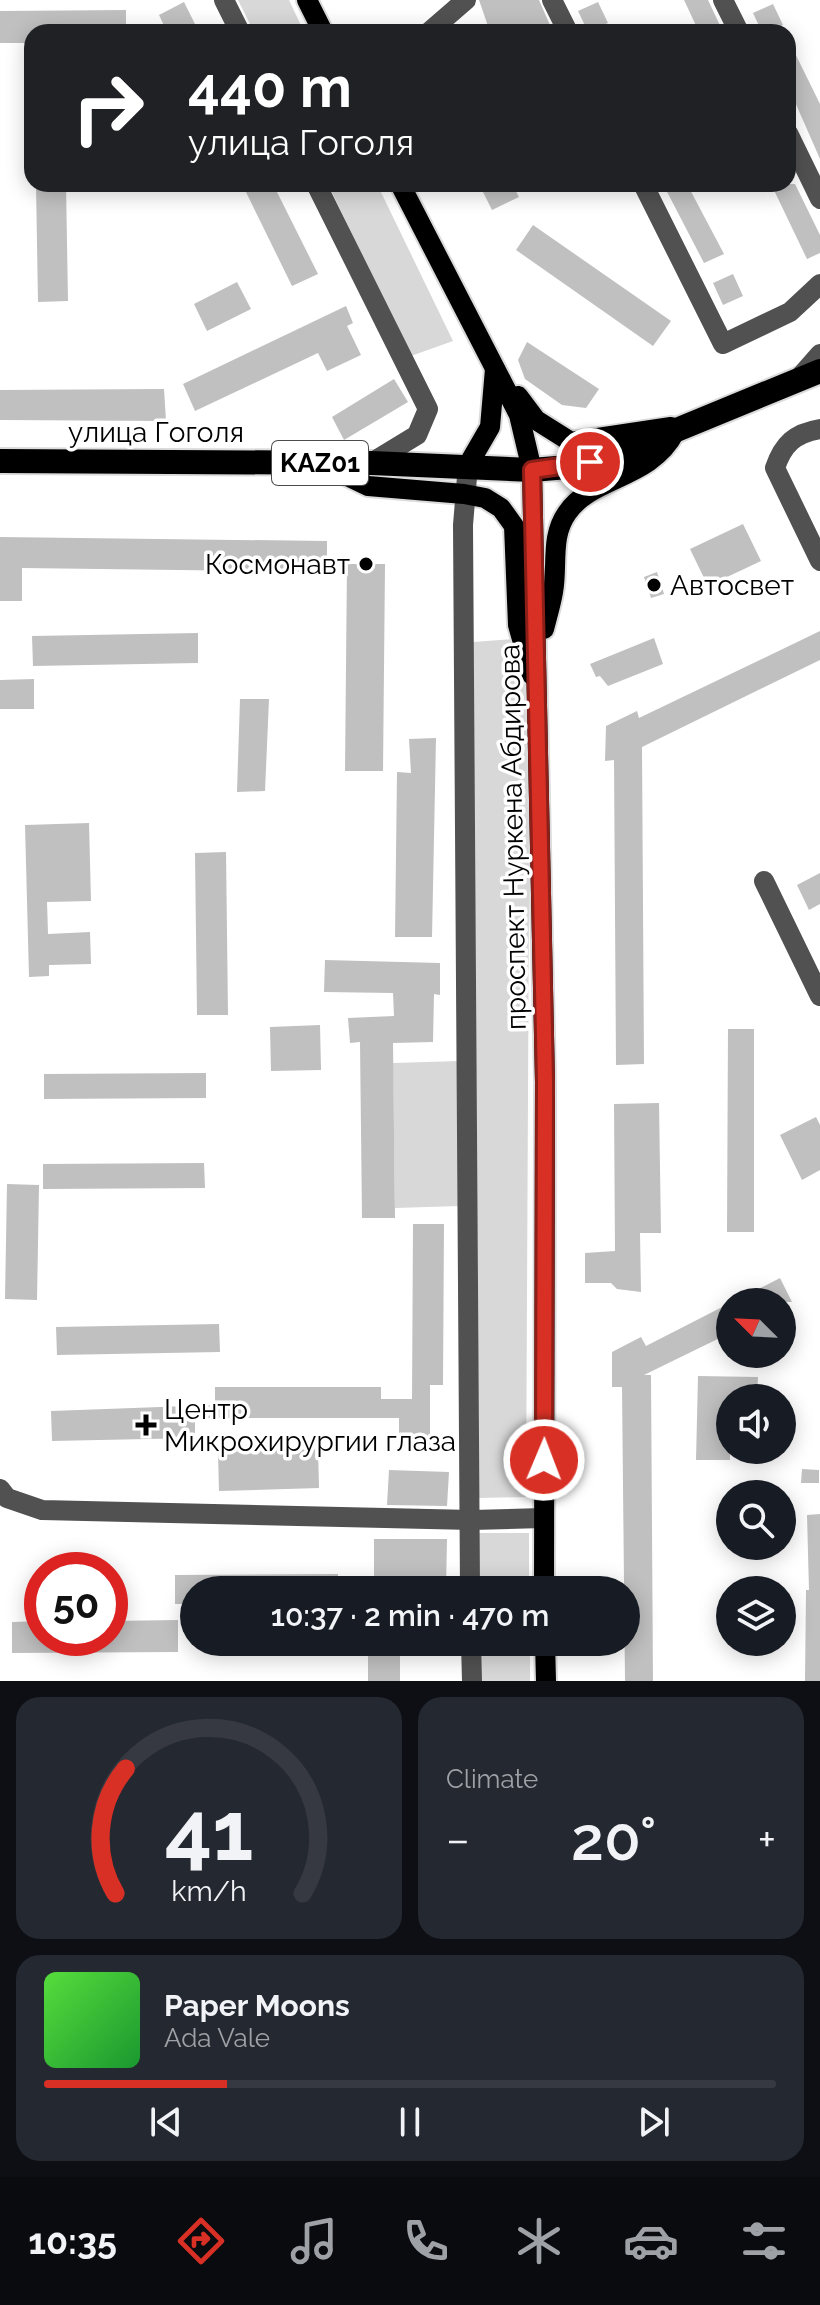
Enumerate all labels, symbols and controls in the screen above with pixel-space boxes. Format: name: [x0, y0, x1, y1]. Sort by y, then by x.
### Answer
text: 440 m: [188, 54, 352, 120]
icon: right: [56, 56, 160, 160]
text: улица Гоголя: [188, 121, 414, 163]
street label: улица Гоголя: [68, 416, 244, 449]
pin: [556, 428, 624, 496]
icon: arrive: [568, 440, 612, 484]
road number: KАZ01: [272, 441, 368, 485]
place label: Космонавт: [205, 548, 350, 581]
marker: Космонавт: [357, 555, 375, 573]
place label: Автосвет: [670, 569, 794, 602]
marker: Автосвет: [645, 576, 663, 594]
street label: проспект Нуркена Абдирова: [493, 644, 533, 1030]
north arrow: [716, 1288, 796, 1368]
map controls: [716, 1288, 796, 1656]
button: sound: [716, 1384, 796, 1464]
place label: Центр Микрохирургии глаза: [164, 1393, 456, 1458]
marker: Центр Микрохирургии глаза: [135, 1414, 157, 1436]
position arrow: [502, 1418, 586, 1502]
button: search: [716, 1480, 796, 1560]
speed limit sign: 50: [24, 1552, 128, 1656]
button: layers: [716, 1576, 796, 1656]
text: 10:37 · 2 min · 470 m: [271, 1598, 549, 1633]
text: Climate: [446, 1764, 538, 1794]
text: 41: [165, 1782, 253, 1879]
text: 20°: [571, 1804, 656, 1874]
text: −: [446, 1814, 470, 1865]
text: +: [758, 1814, 776, 1865]
text: km/h: [171, 1874, 247, 1908]
text: Paper Moons: [164, 1988, 350, 2023]
text: Ada Vale: [164, 2023, 270, 2053]
icon: previous: [144, 2100, 188, 2144]
icon: pause: [388, 2100, 432, 2144]
icon: next: [632, 2100, 676, 2144]
icon: directions: [173, 2213, 229, 2269]
icon: music: [286, 2213, 342, 2269]
icon: phone: [398, 2213, 454, 2269]
icon: climate: [511, 2213, 567, 2269]
icon: car: [623, 2213, 679, 2269]
icon: filters: [736, 2213, 792, 2269]
text: 10:35: [28, 2220, 117, 2262]

